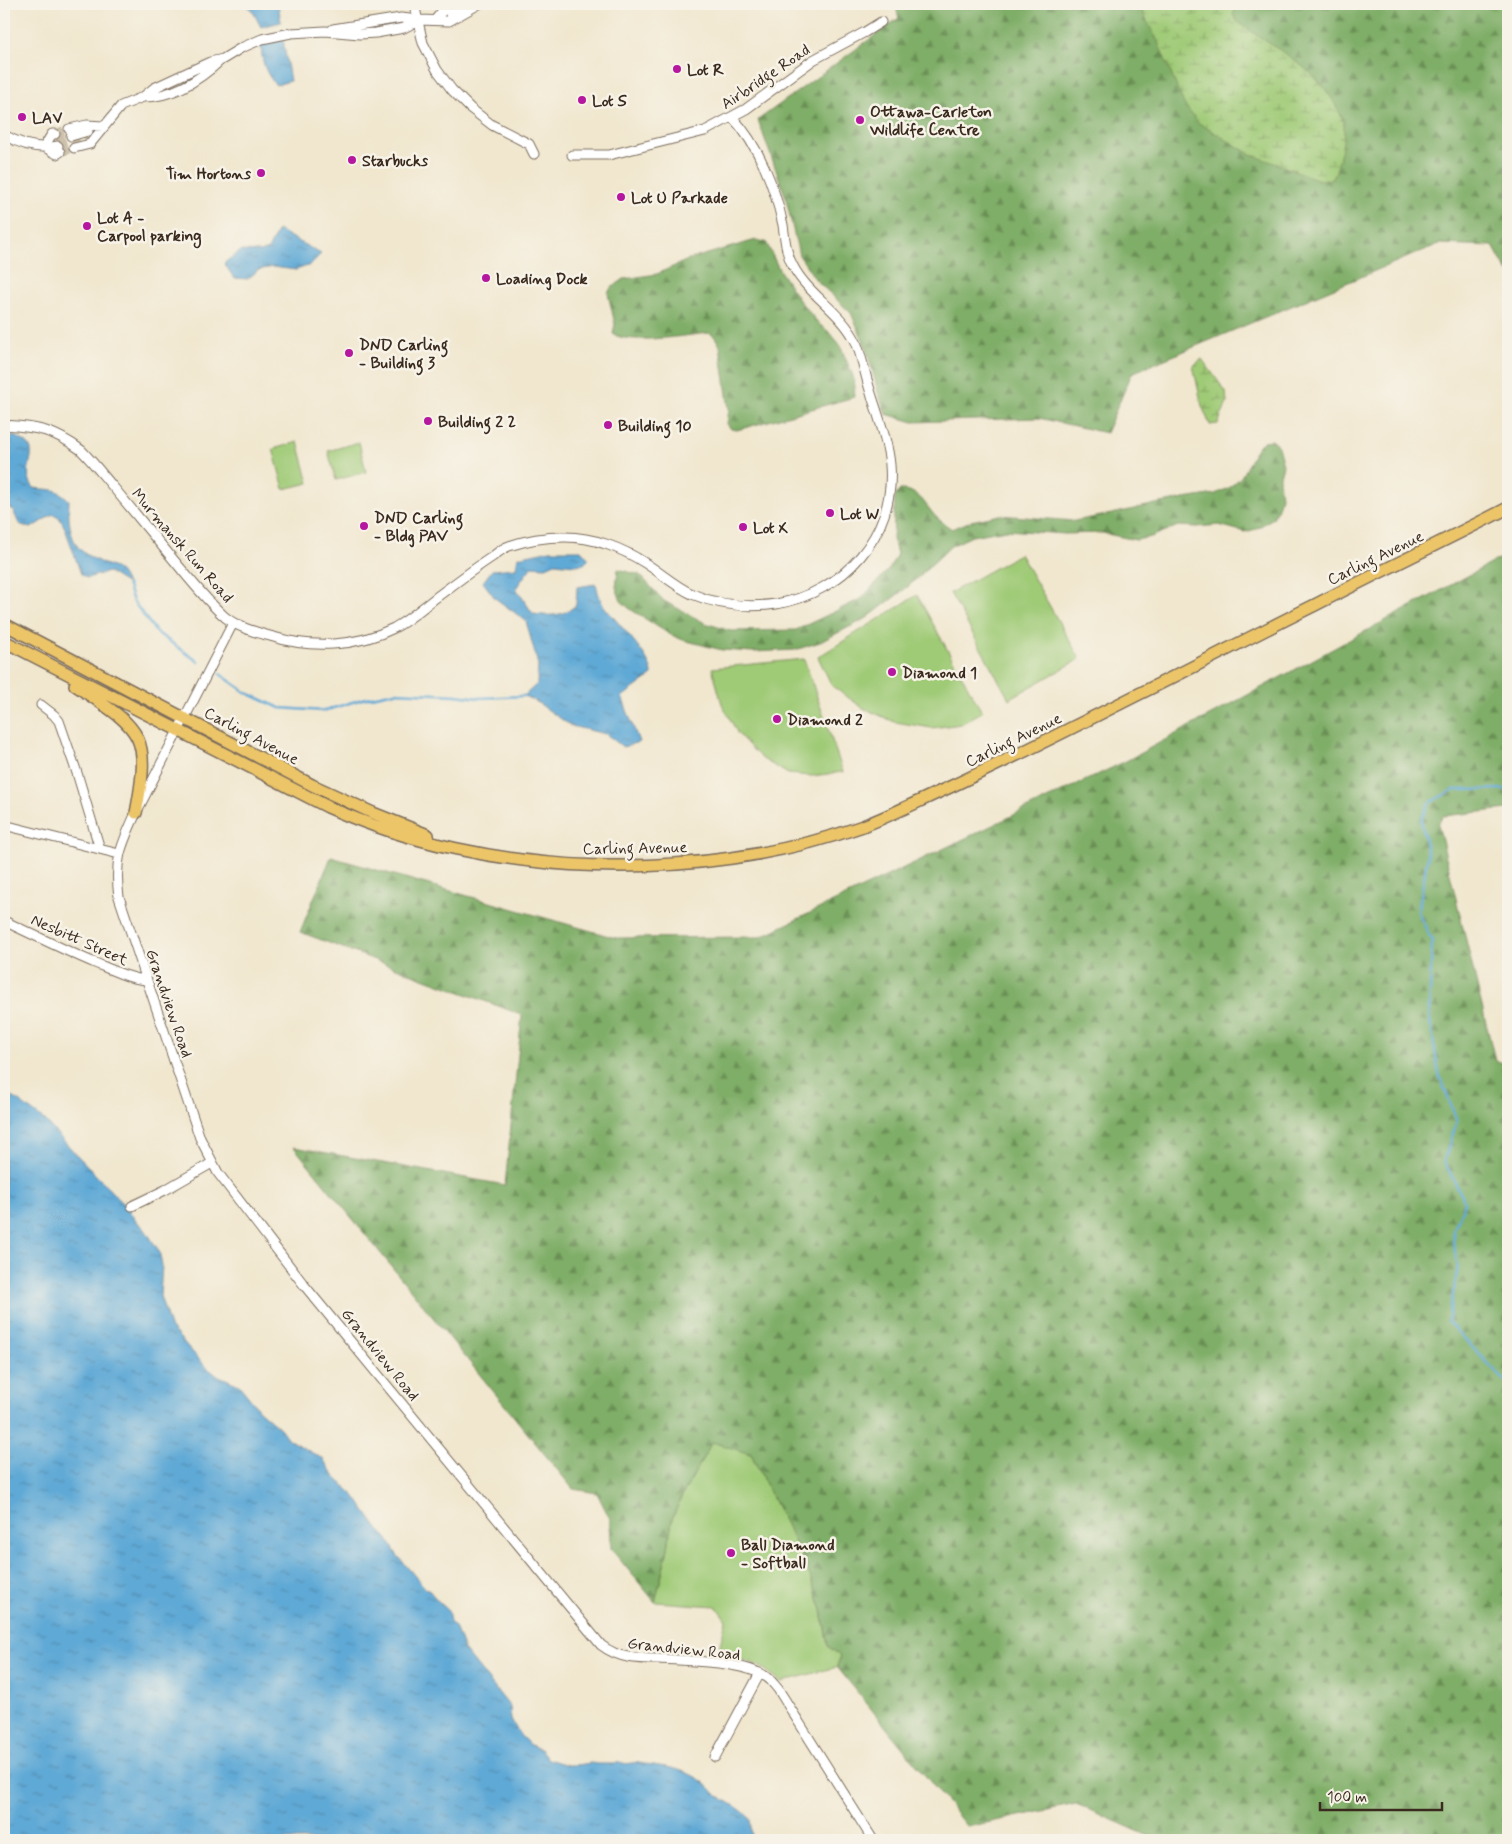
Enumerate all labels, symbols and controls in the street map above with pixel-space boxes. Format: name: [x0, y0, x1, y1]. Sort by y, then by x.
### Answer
street label: Airbridge Road: [717, 40, 815, 116]
place label: Lot R: [687, 60, 724, 81]
marker: Lot R: [671, 63, 683, 75]
place label: Lot S: [592, 91, 627, 112]
marker: Lot S: [576, 94, 588, 106]
place label: Ottawa-Carleton Wildlife Centre: [869, 102, 992, 141]
place label: LAV: [32, 108, 63, 129]
marker: LAV: [16, 111, 28, 123]
marker: Ottawa-Carleton Wildlife Centre: [854, 114, 866, 126]
place label: Starbucks: [362, 151, 429, 172]
marker: Starbucks: [346, 154, 358, 166]
place label: Tim Hortons: [166, 164, 252, 185]
marker: Tim Hortons: [255, 167, 267, 179]
place label: Lot U Parkade: [631, 188, 728, 209]
marker: Lot U Parkade: [615, 191, 627, 203]
place label: Lot A - Carpool parking: [97, 208, 201, 249]
marker: Lot A - Carpool parking: [81, 220, 93, 232]
place label: Loading Dock: [496, 269, 588, 291]
marker: Loading Dock: [480, 272, 492, 284]
place label: DND Carling - Building 3: [359, 335, 448, 376]
marker: DND Carling - Building 3: [343, 347, 355, 359]
place label: Building 2 2: [438, 412, 516, 435]
marker: Building 2 2: [422, 415, 434, 427]
place label: Building 10: [618, 416, 692, 439]
marker: Building 10: [602, 419, 614, 431]
street label: Murmansk Run Road: [126, 484, 238, 608]
place label: Lot W: [840, 504, 880, 525]
marker: Lot W: [824, 507, 836, 519]
place label: DND Carling - Bldg PAV: [374, 508, 463, 548]
place label: Lot X: [753, 518, 788, 539]
marker: DND Carling - Bldg PAV: [358, 520, 370, 532]
marker: Lot X: [737, 521, 749, 533]
street label: Carling Avenue: [1324, 526, 1428, 592]
place label: Diamond 1: [902, 663, 977, 684]
marker: Diamond 1: [886, 666, 898, 678]
street label: Carling Avenue: [200, 703, 302, 771]
street label: Carling Avenue: [962, 708, 1066, 774]
place label: Diamond 2: [787, 710, 863, 731]
marker: Diamond 2: [771, 713, 783, 725]
street label: Carling Avenue: [583, 837, 688, 861]
street label: Nesbitt Street: [28, 910, 132, 971]
street label: Grandview Road: [140, 946, 197, 1060]
street label: Grandview Road: [336, 1304, 424, 1406]
place label: Ball Diamond - Softball: [741, 1535, 835, 1574]
marker: Ball Diamond - Softball: [725, 1547, 737, 1559]
street label: Grandview Road: [626, 1633, 741, 1666]
scale bar: [1320, 1779, 1442, 1811]
text: 100 m: [1327, 1788, 1367, 1808]

